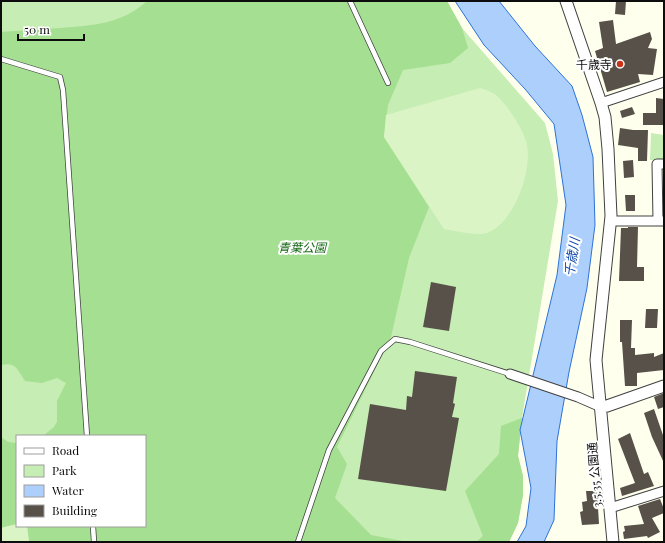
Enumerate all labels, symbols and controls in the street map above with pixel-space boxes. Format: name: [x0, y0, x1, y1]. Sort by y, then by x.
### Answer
scale bar: [18, 16, 84, 42]
text: 50 m: [24, 21, 50, 37]
place label: 千歳寺: [576, 56, 612, 72]
marker: 千歳寺: [615, 59, 625, 69]
water label: 千歳川: [560, 234, 583, 278]
park label: 青葉公園: [278, 239, 328, 255]
legend: [16, 435, 146, 527]
text: Road: [52, 442, 79, 458]
street label: 3.5.35 公園通: [583, 442, 605, 508]
text: Park: [52, 462, 77, 478]
text: Water: [51, 482, 85, 498]
text: Building: [52, 502, 98, 518]

